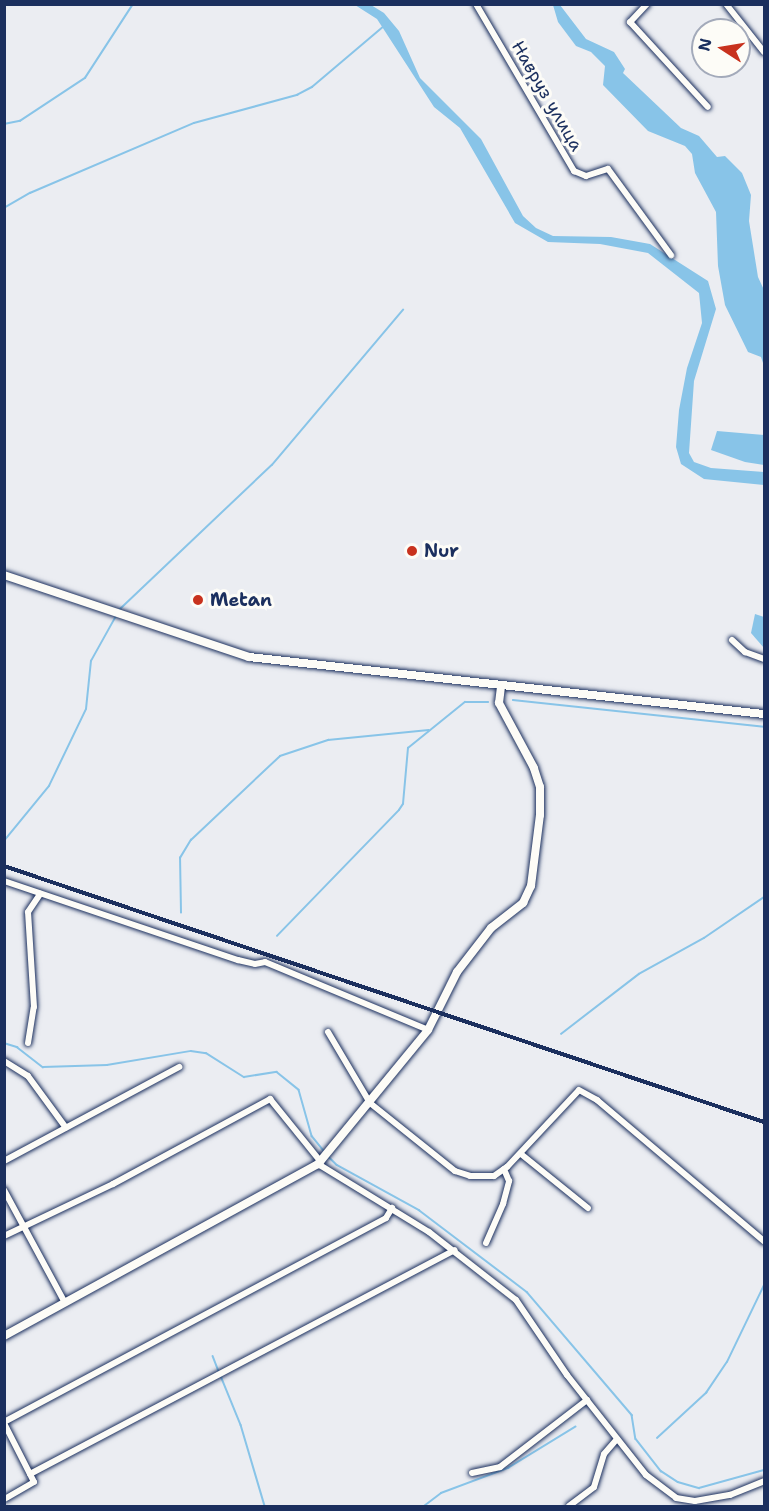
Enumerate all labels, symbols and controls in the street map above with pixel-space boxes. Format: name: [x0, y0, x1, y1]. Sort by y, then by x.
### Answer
north arrow: [691, 18, 751, 78]
text: N: [693, 36, 716, 53]
street label: Навруз улица: [507, 37, 587, 155]
place label: Nur: [424, 540, 459, 562]
marker: Nur: [405, 544, 419, 558]
place label: Metan: [210, 589, 272, 611]
marker: Metan: [191, 593, 205, 607]

